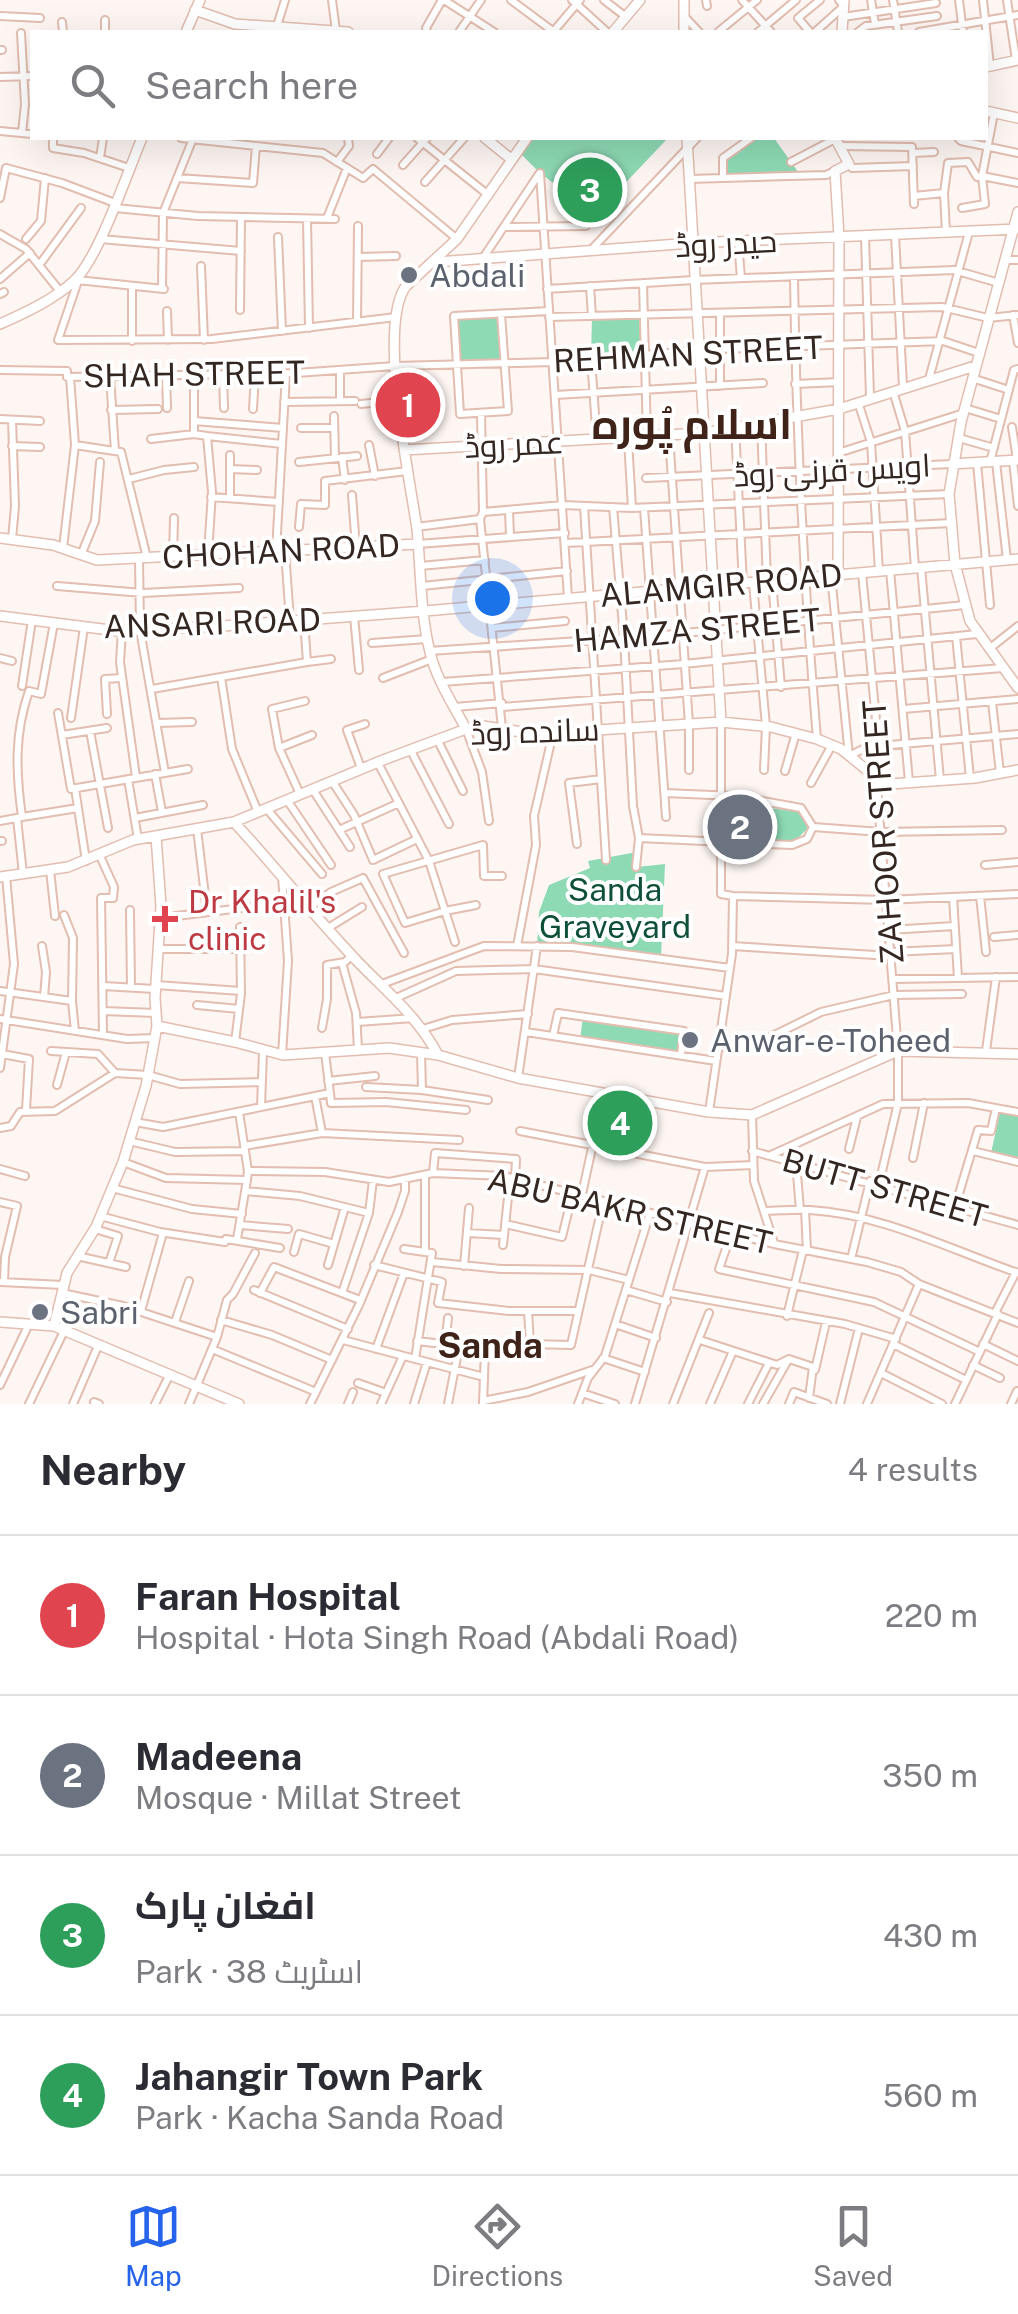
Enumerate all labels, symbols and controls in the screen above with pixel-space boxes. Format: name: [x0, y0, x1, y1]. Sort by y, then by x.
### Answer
search box: [30, 30, 988, 140]
icon: search: [65, 58, 120, 113]
text: Search here: [145, 63, 358, 108]
pin: 3: [558, 152, 622, 228]
street label: حیدر روڈ: [674, 222, 778, 264]
place label: Abdali: [429, 257, 525, 294]
marker: Abdali: [398, 264, 420, 286]
street label: REHMAN STREET: [552, 328, 824, 380]
street label: SHAH STREET: [83, 354, 305, 394]
pin: 1: [376, 368, 440, 442]
district label: اسلام پُورہ: [592, 399, 792, 454]
street label: عمر روڈ: [463, 423, 565, 465]
street label: اویس قرنی روڈ: [733, 446, 931, 495]
street label: CHOHAN ROAD: [161, 526, 401, 576]
street label: ALAMGIR ROAD: [598, 556, 844, 614]
your location: [467, 573, 518, 624]
street label: ANSARI ROAD: [103, 601, 321, 645]
street label: HAMZA STREET: [572, 601, 822, 659]
street label: ZAHOOR STREET: [855, 699, 911, 965]
street label: ساندہ روڈ: [470, 710, 600, 752]
pin: 2: [708, 790, 772, 864]
park label: Sanda Graveyard: [539, 871, 691, 945]
place label: Dr Khalil's clinic: [188, 883, 336, 957]
marker: Dr Khalil's clinic: [152, 906, 178, 932]
place label: Anwar-e-Toheed: [710, 1022, 951, 1059]
marker: Anwar-e-Toheed: [679, 1029, 701, 1051]
pin: 4: [588, 1086, 652, 1160]
street label: BUTT STREET: [778, 1141, 992, 1235]
street label: ABU BAKR STREET: [484, 1160, 776, 1262]
place label: Sabri: [60, 1294, 139, 1331]
marker: Sabri: [29, 1301, 51, 1323]
district label: Sanda: [437, 1325, 543, 1366]
text: Nearby: [40, 1445, 186, 1494]
text: 4 results: [848, 1451, 978, 1488]
text: Faran Hospital: [135, 1574, 401, 1619]
text: 1: [66, 1597, 79, 1634]
text: 220 m: [885, 1597, 978, 1634]
text: Hospital · Hota Singh Road (Abdali Road): [135, 1619, 739, 1656]
text: Madeena: [135, 1734, 302, 1779]
text: 2: [62, 1757, 83, 1794]
text: 350 m: [882, 1757, 978, 1794]
text: Mosque · Millat Street: [135, 1779, 461, 1816]
text: افغان پارک: [135, 1883, 316, 1928]
text: 3: [62, 1917, 83, 1954]
text: 430 m: [883, 1917, 978, 1954]
text: Park · اسٹریٹ 38: [135, 1953, 363, 1990]
text: Jahangir Town Park: [135, 2054, 483, 2099]
text: 4: [62, 2077, 83, 2114]
text: 560 m: [883, 2077, 978, 2114]
text: Park · Kacha Sanda Road: [135, 2099, 504, 2136]
tab: Map: [125, 2199, 182, 2292]
tab: Directions: [432, 2199, 563, 2292]
tab: Saved: [813, 2199, 893, 2292]

